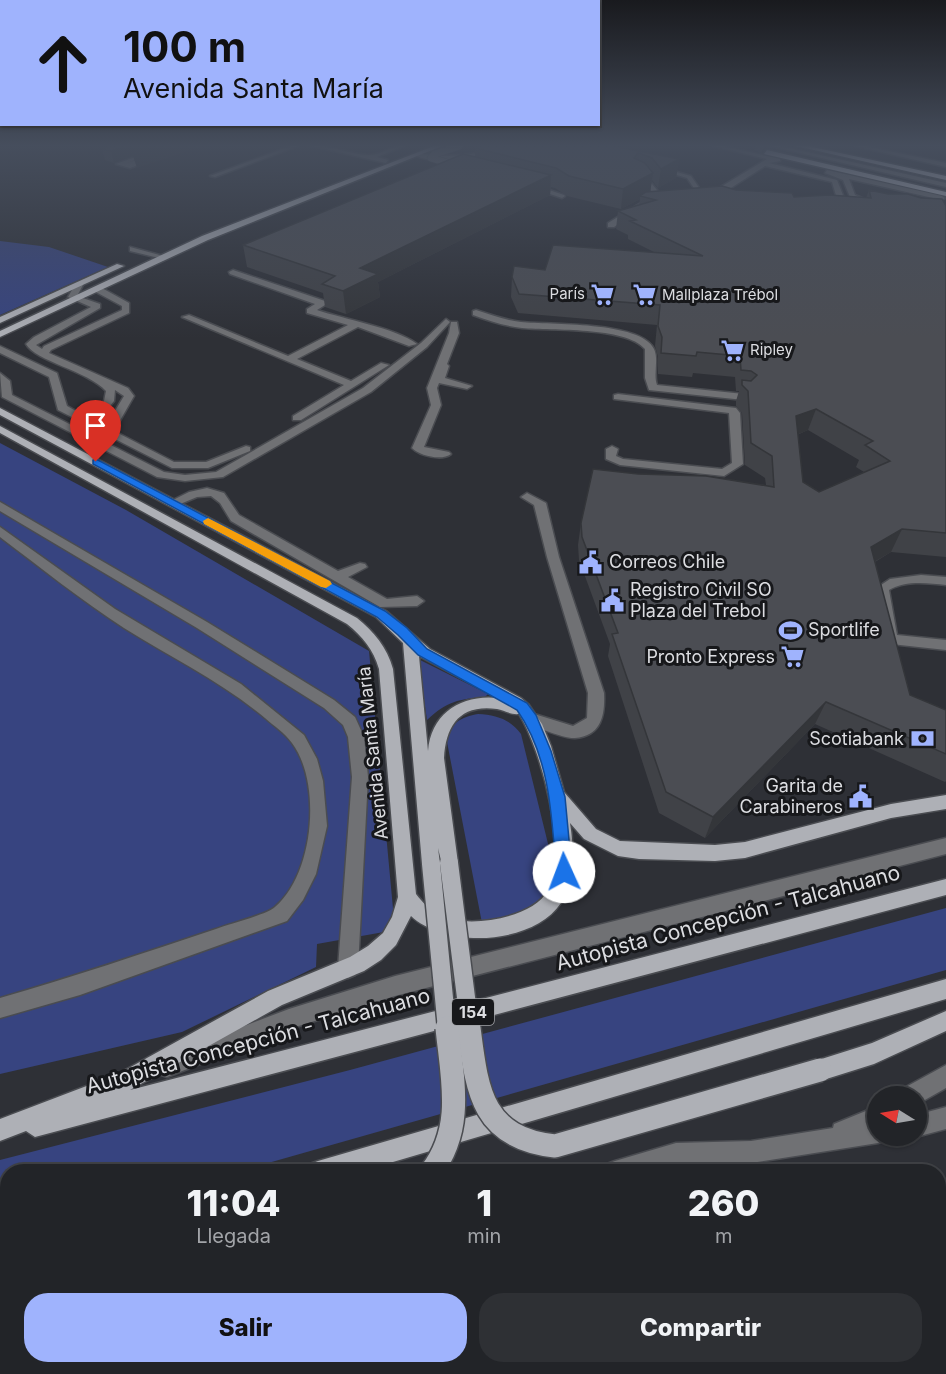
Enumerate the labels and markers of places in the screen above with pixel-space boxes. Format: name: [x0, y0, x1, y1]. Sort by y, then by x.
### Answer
supermarket icon: París: [590, 281, 616, 307]
supermarket icon: Mallplaza Trébol: [631, 282, 657, 308]
place label: París: [550, 284, 585, 303]
place label: Mallplaza Trébol: [662, 285, 778, 304]
supermarket icon: Ripley: [719, 337, 745, 363]
place label: Ripley: [750, 340, 794, 359]
pin: [70, 400, 121, 462]
public building icon: Correos Chile: [578, 549, 604, 575]
place label: Correos Chile: [609, 551, 725, 572]
place label: Registro Civil SO Plaza del Trebol: [630, 579, 772, 621]
public building icon: Registro Civil SO Plaza del Trebol: [599, 587, 625, 613]
sports icon: Sportlife: [777, 617, 803, 643]
place label: Sportlife: [808, 619, 880, 640]
supermarket icon: Pronto Express: [780, 644, 806, 670]
place label: Pronto Express: [646, 646, 775, 667]
bank icon: Scotiabank: [909, 726, 935, 752]
place label: Scotiabank: [809, 728, 904, 749]
place label: Garita de Carabineros: [740, 775, 843, 817]
public building icon: Garita de Carabineros: [848, 783, 874, 809]

